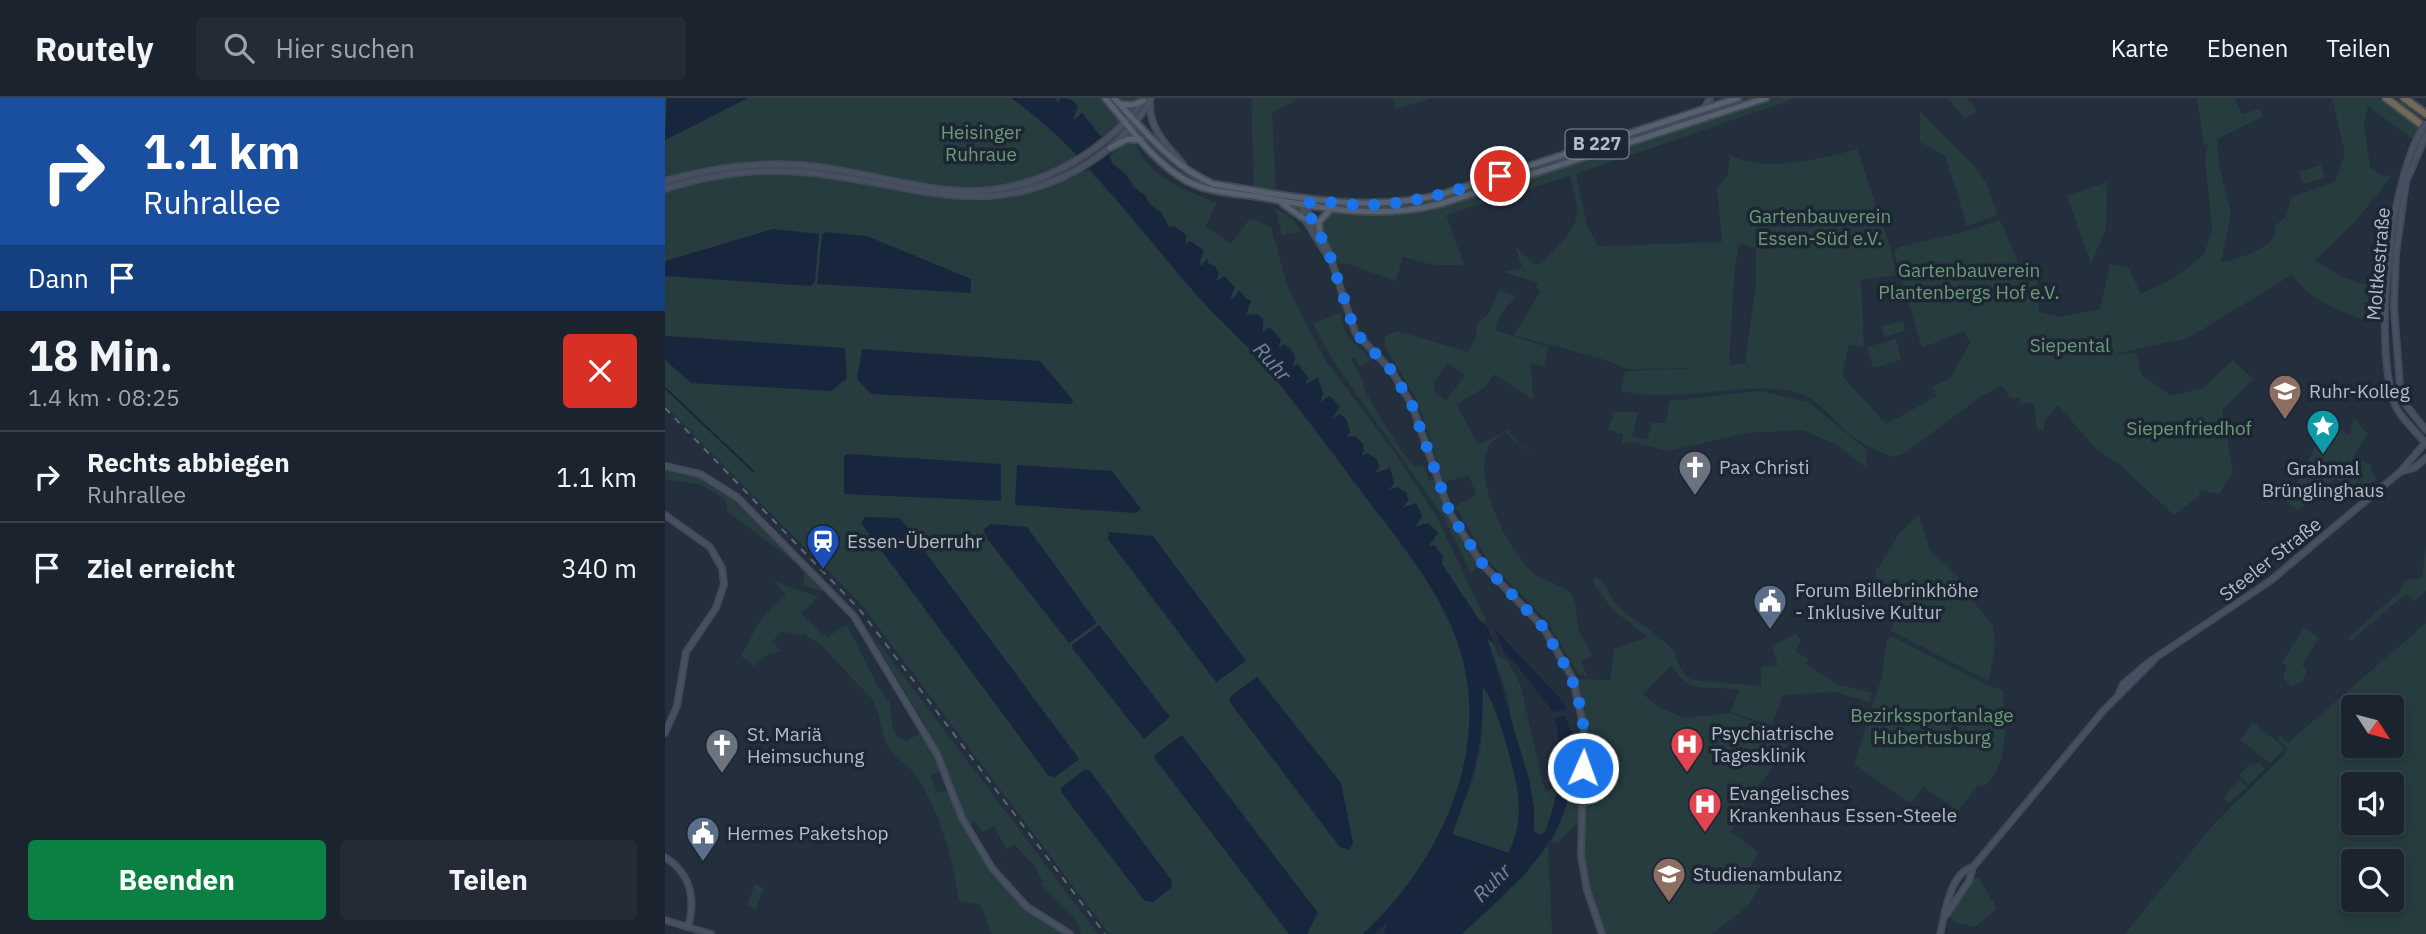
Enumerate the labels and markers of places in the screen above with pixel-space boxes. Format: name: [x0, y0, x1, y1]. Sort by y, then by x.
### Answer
pin: [1470, 146, 1530, 206]
school or university icon: Ruhr-Kolleg: [2266, 372, 2304, 421]
place label: Ruhr-Kolleg: [2309, 379, 2410, 403]
place icon: Grabmal Brünglinghaus: [2304, 407, 2342, 456]
church icon: Pax Christi: [1676, 448, 1714, 497]
place label: Pax Christi: [1719, 455, 1809, 479]
place label: Grabmal Brünglinghaus: [2262, 456, 2384, 502]
station icon: Essen-Überruhr: [804, 522, 842, 571]
place label: Essen-Überruhr: [847, 529, 982, 553]
place label: Forum Billebrinkhöhe - Inklusive Kultur: [1795, 578, 1979, 624]
public building icon: Forum Billebrinkhöhe - Inklusive Kultur: [1751, 582, 1789, 631]
place label: Psychiatrische Tagesklinik: [1711, 721, 1834, 767]
place label: St. Mariä Heimsuchung: [747, 722, 864, 768]
hospital icon: Psychiatrische Tagesklinik: [1668, 725, 1706, 774]
church icon: St. Mariä Heimsuchung: [703, 726, 741, 775]
place label: Evangelisches Krankenhaus Essen-Steele: [1729, 781, 1957, 827]
hospital icon: Evangelisches Krankenhaus Essen-Steele: [1686, 785, 1724, 834]
public building icon: Hermes Paketshop: [684, 814, 722, 863]
place label: Hermes Paketshop: [727, 821, 889, 845]
school or university icon: Studienambulanz: [1650, 855, 1688, 904]
place label: Studienambulanz: [1693, 862, 1842, 886]

